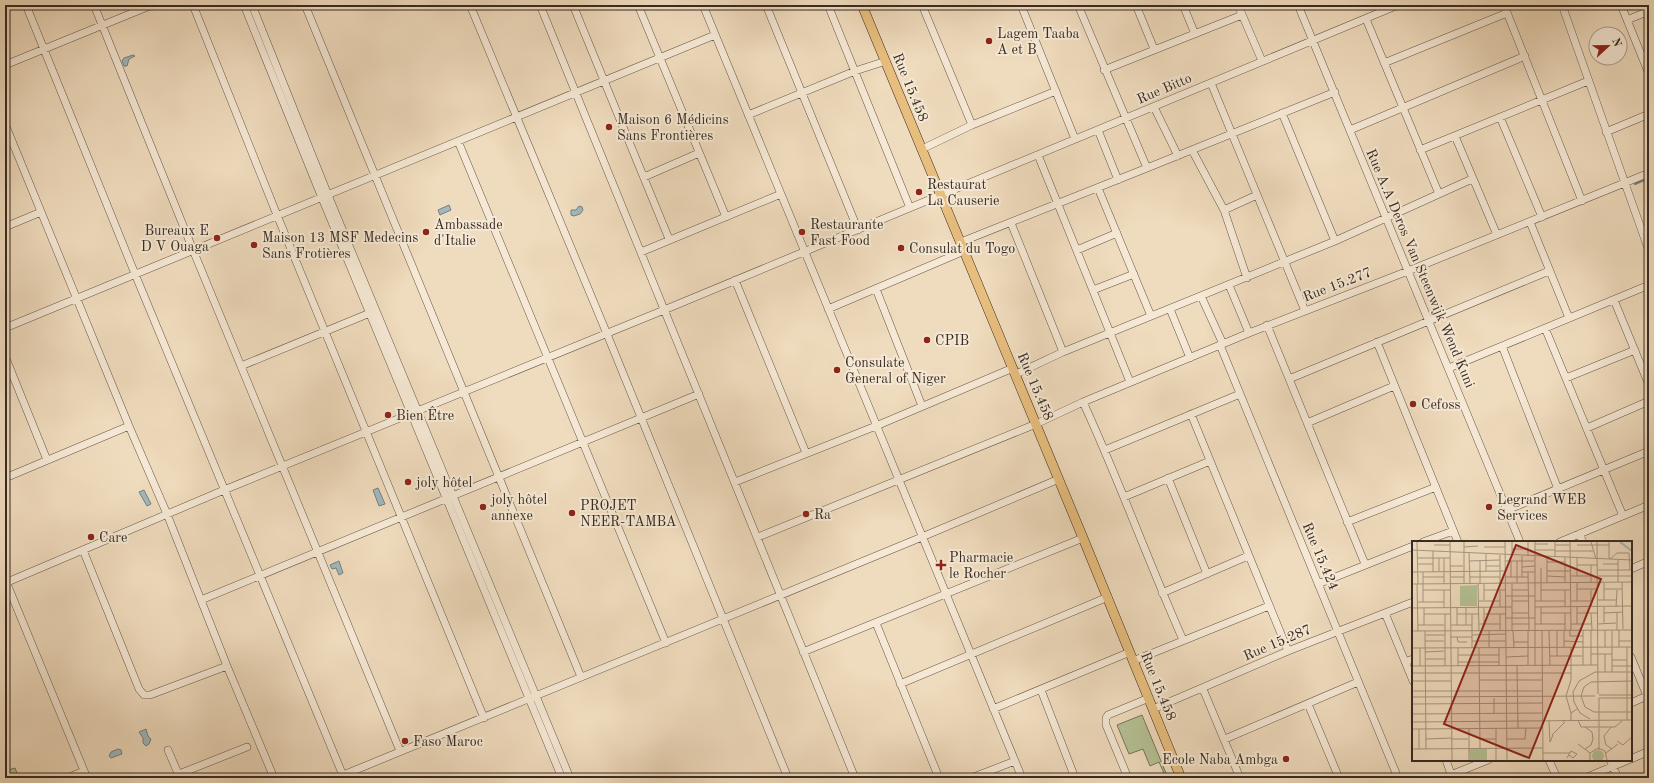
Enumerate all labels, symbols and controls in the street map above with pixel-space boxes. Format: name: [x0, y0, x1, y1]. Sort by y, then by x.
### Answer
north arrow: [1588, 26, 1628, 66]
place label: Lagem Taaba A et B: [997, 27, 1080, 57]
marker: Lagem Taaba A et B: [984, 36, 994, 46]
text: N: [1609, 37, 1623, 49]
street label: Rue 15.458: [890, 51, 930, 124]
street label: Rue Bitto: [1135, 71, 1194, 107]
place label: Maison 6 Médicins Sans Frontières: [617, 113, 729, 143]
marker: Maison 6 Médicins Sans Frontières: [604, 122, 614, 132]
street label: Rue A.A Deros Van Steenwijk Wend Kuni: [1363, 147, 1477, 390]
place label: Restaurat La Causerie: [927, 178, 999, 208]
marker: Restaurat La Causerie: [914, 187, 924, 197]
place label: Ambassade d'Italie: [434, 218, 503, 248]
place label: Restaurante Fast Food: [810, 218, 883, 248]
place label: Bureaux E D V Ouaga: [141, 224, 209, 254]
marker: Ambassade d'Italie: [421, 227, 431, 237]
marker: Restaurante Fast Food: [797, 227, 807, 237]
place label: Maison 13 MSF Medecins Sans Frotières: [262, 231, 418, 261]
marker: Bureaux E D V Ouaga: [212, 233, 222, 243]
marker: Maison 13 MSF Medecins Sans Frotières: [249, 240, 259, 250]
place label: Consulat du Togo: [909, 242, 1015, 256]
marker: Consulat du Togo: [896, 243, 906, 253]
street label: Rue 15.277: [1301, 265, 1374, 304]
place label: CPIB: [935, 334, 969, 348]
marker: CPIB: [922, 335, 932, 345]
street label: Rue 15.458: [1014, 350, 1056, 422]
place label: Consulate General of Niger: [845, 356, 946, 386]
marker: Consulate General of Niger: [832, 365, 842, 375]
place label: Cefoss: [1421, 398, 1461, 412]
marker: Cefoss: [1408, 399, 1418, 409]
place label: Bien Être: [396, 406, 454, 423]
marker: Bien Être: [383, 410, 393, 420]
place label: joly hôtel: [415, 476, 472, 490]
marker: joly hôtel: [403, 477, 413, 487]
place label: joly hôtel annexe: [490, 493, 547, 523]
place label: Legrand WEB Services: [1497, 493, 1586, 523]
place label: PROJET NEER-TAMBA: [580, 499, 677, 529]
marker: joly hôtel annexe: [478, 502, 488, 512]
marker: Legrand WEB Services: [1484, 502, 1494, 512]
marker: PROJET NEER-TAMBA: [567, 508, 577, 518]
place label: Ra: [814, 508, 831, 522]
marker: Ra: [801, 509, 811, 519]
street label: Rue 15.424: [1299, 520, 1341, 592]
place label: Care: [99, 531, 127, 545]
marker: Care: [86, 532, 96, 542]
inset map: [1412, 541, 1632, 761]
place label: Pharmacie le Rocher: [949, 551, 1013, 581]
marker: Pharmacie le Rocher: [936, 560, 946, 570]
street label: Rue 15.287: [1241, 622, 1313, 664]
street label: Rue 15.458: [1138, 650, 1178, 723]
place label: Faso Maroc: [413, 735, 483, 749]
marker: Faso Maroc: [400, 736, 410, 746]
place label: Ecole Naba Ambga: [1162, 753, 1278, 767]
marker: Ecole Naba Ambga: [1281, 754, 1291, 764]

